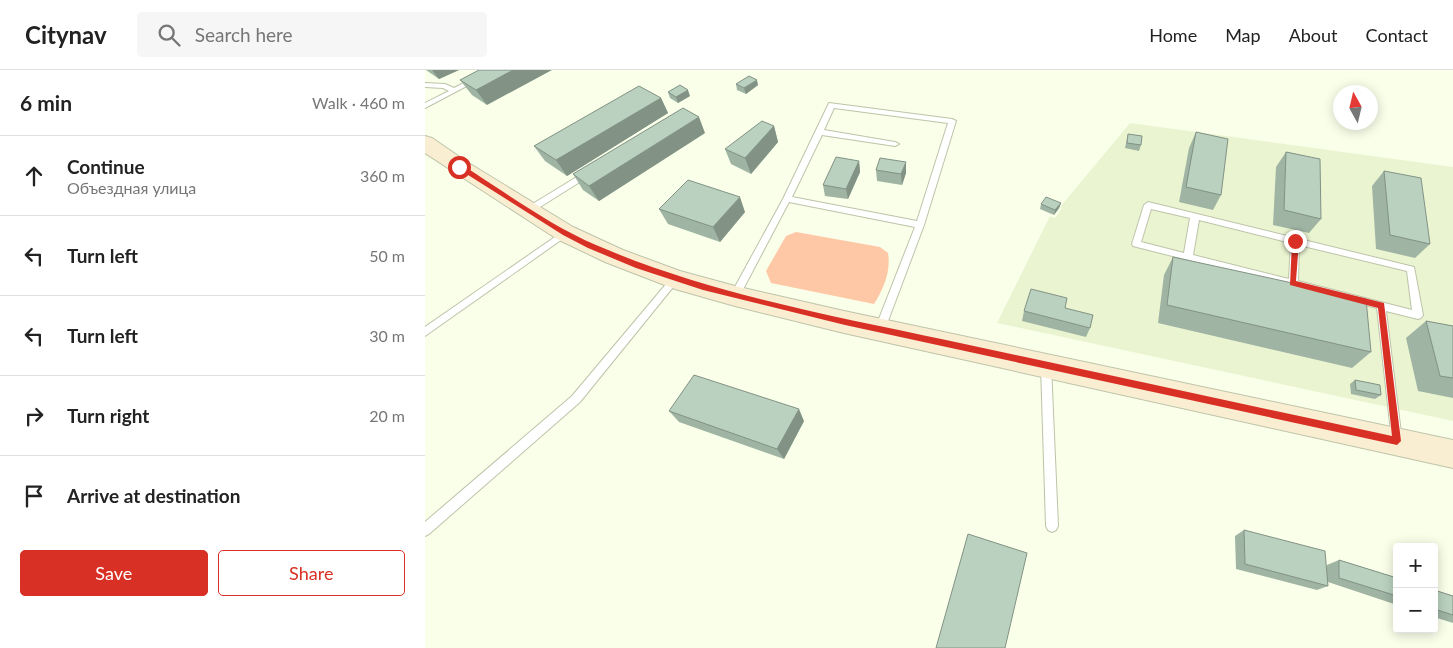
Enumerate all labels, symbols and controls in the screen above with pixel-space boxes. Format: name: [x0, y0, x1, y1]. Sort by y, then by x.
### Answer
search box: [137, 12, 487, 57]
text: Citynav: [25, 20, 107, 49]
icon: search: [155, 21, 183, 49]
text: Search here: [195, 23, 293, 46]
text: Home: [1149, 24, 1197, 46]
text: Map: [1225, 24, 1261, 46]
text: About: [1289, 24, 1338, 46]
text: Contact: [1366, 24, 1428, 46]
north arrow: [1333, 85, 1378, 130]
text: 6 min: [20, 90, 72, 115]
text: Walk · 460 m: [312, 93, 405, 112]
text: Continue: [67, 155, 145, 178]
route start: [448, 156, 471, 179]
icon: ahead: [20, 162, 48, 190]
text: 360 m: [360, 166, 405, 185]
text: Объездная улица: [67, 178, 196, 197]
route end: [1284, 230, 1307, 253]
icon: left: [20, 242, 48, 270]
text: Turn left: [67, 244, 138, 267]
text: 50 m: [369, 246, 405, 265]
icon: left: [20, 322, 48, 350]
text: Turn left: [67, 324, 138, 347]
text: 30 m: [369, 326, 405, 345]
icon: right: [20, 402, 48, 430]
text: Turn right: [67, 404, 149, 427]
text: 20 m: [369, 406, 405, 425]
icon: arrive: [20, 482, 48, 510]
text: Arrive at destination: [67, 484, 240, 507]
map controls: [1393, 543, 1438, 633]
button: +: [1393, 543, 1438, 588]
button: Save: [20, 550, 208, 596]
button: Share: [218, 550, 405, 596]
button: −: [1393, 588, 1438, 633]

